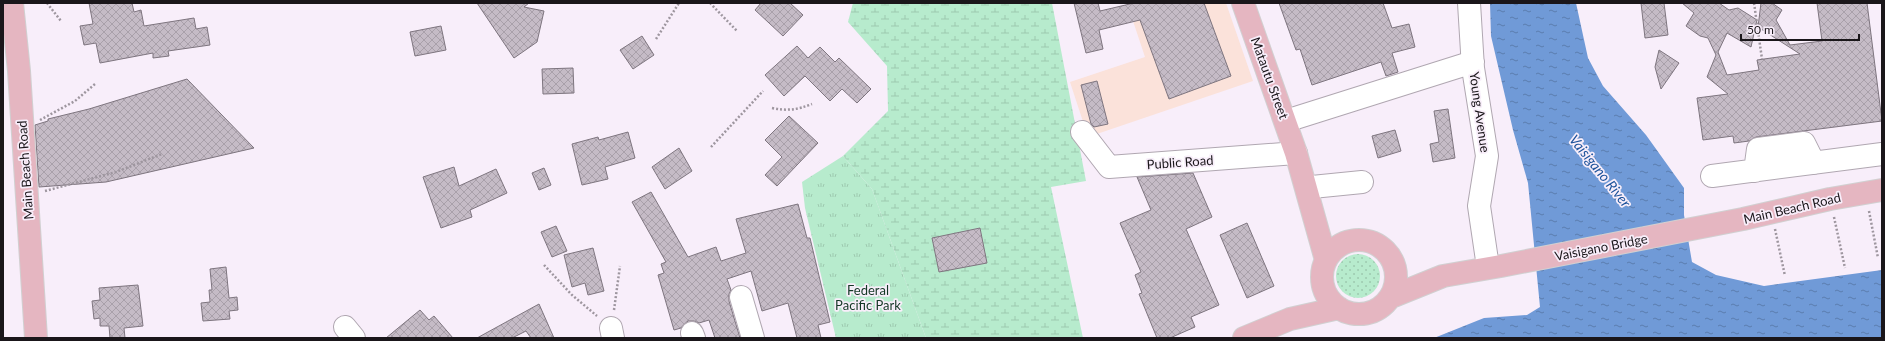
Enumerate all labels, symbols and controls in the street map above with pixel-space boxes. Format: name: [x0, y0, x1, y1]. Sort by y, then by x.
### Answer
scale bar: [1741, 16, 1859, 42]
text: 50 m: [1747, 22, 1774, 37]
street label: Matautu Street: [1248, 35, 1292, 121]
street label: Young Avenue: [1466, 71, 1494, 153]
street label: Main Beach Road: [14, 120, 36, 220]
water label: Vaisigano River: [1566, 131, 1635, 210]
street label: Public Road: [1146, 152, 1214, 172]
street label: Main Beach Road: [1742, 189, 1842, 227]
street label: Vaisigano Bridge: [1553, 230, 1649, 264]
park label: Federal Pacific Park: [835, 282, 901, 313]

